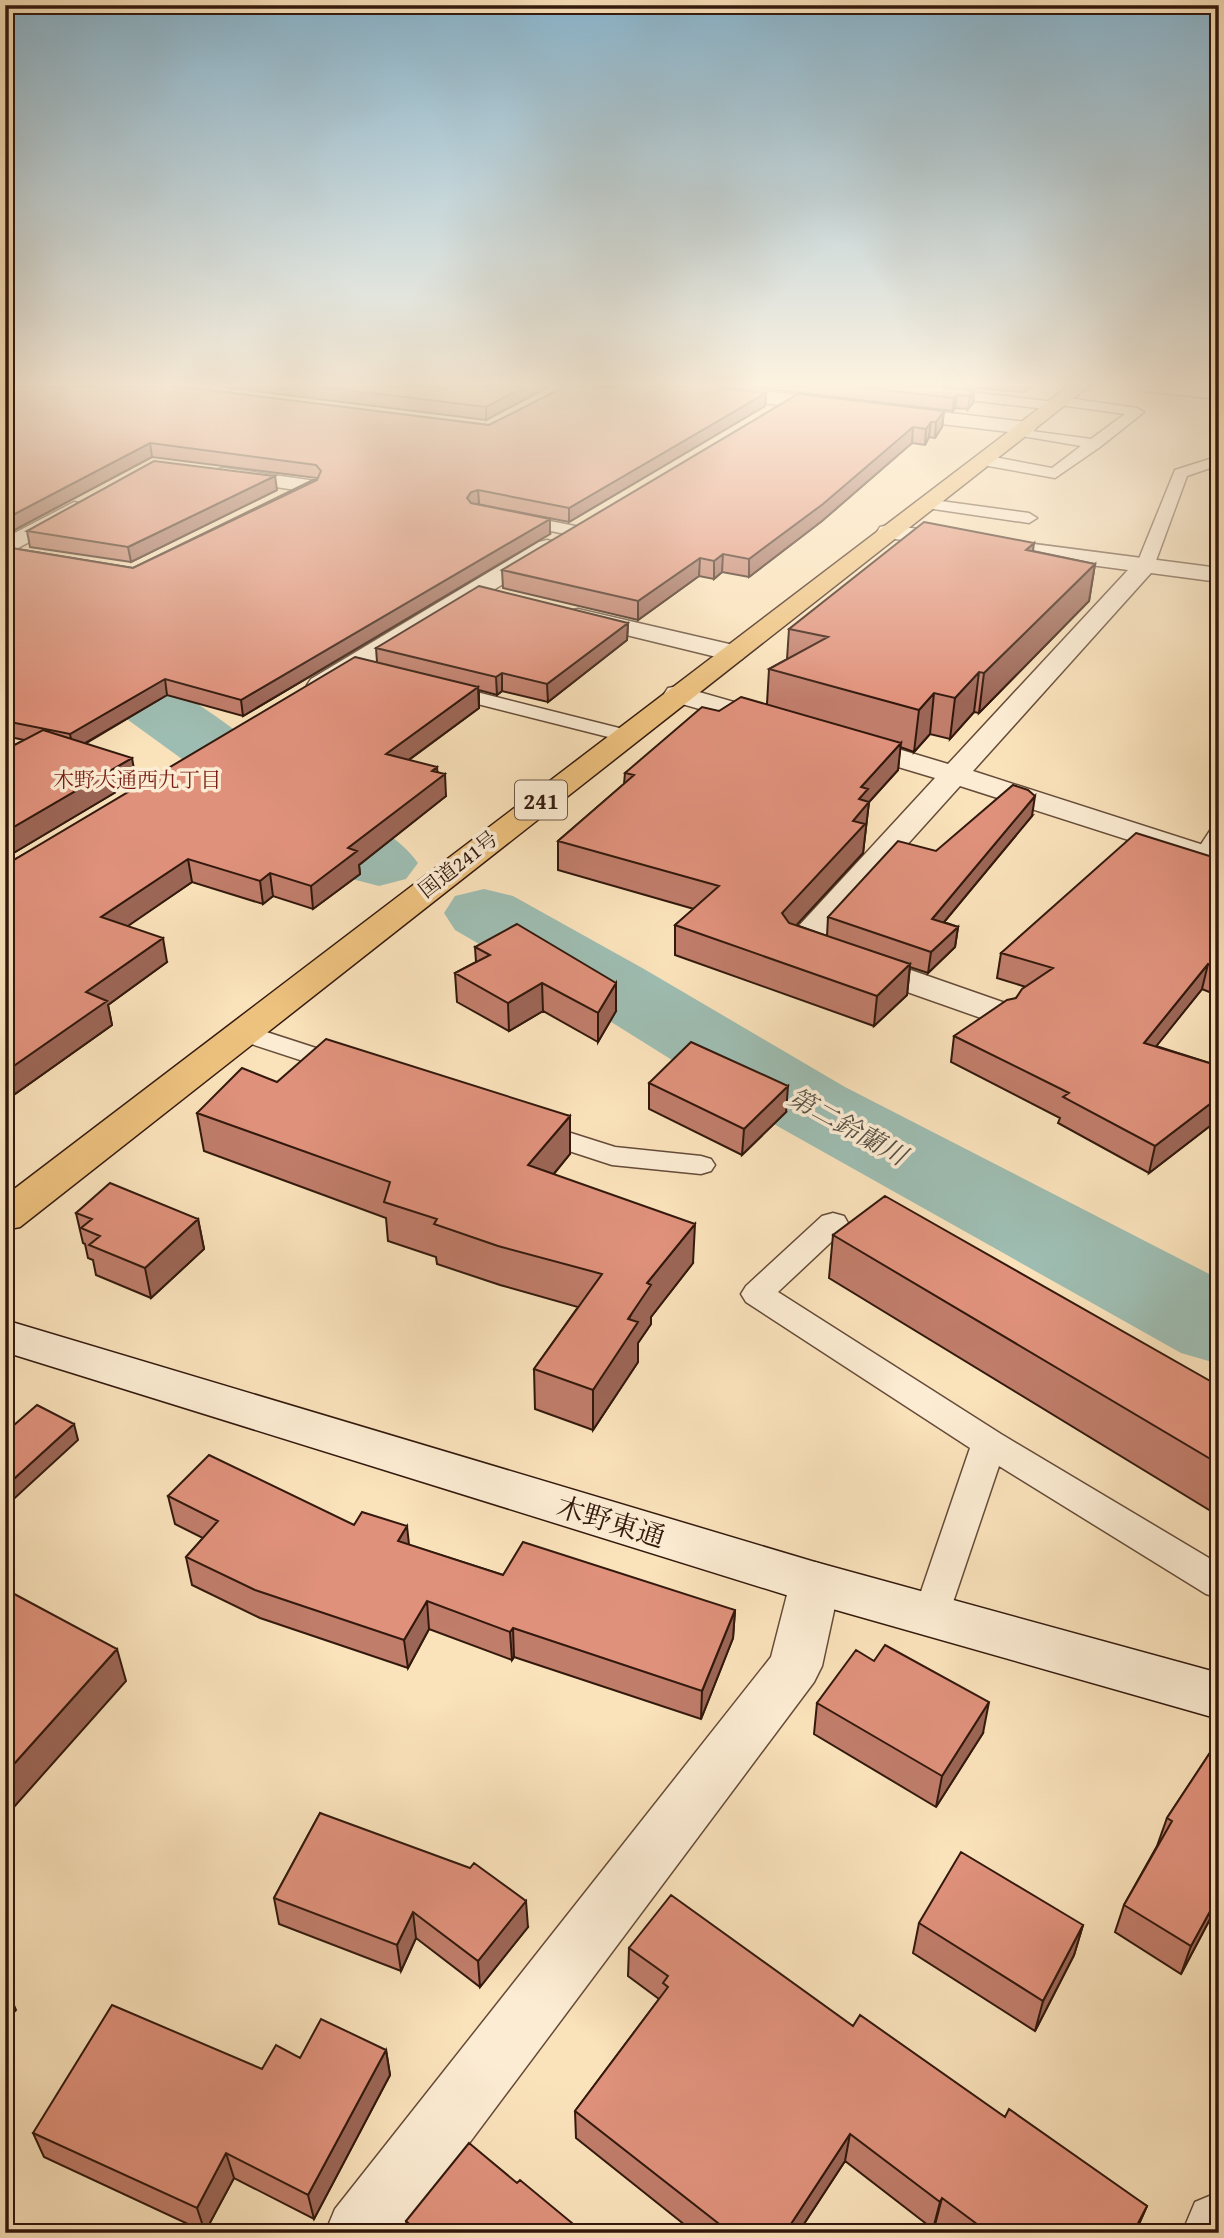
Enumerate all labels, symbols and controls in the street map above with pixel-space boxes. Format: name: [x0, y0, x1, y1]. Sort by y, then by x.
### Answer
district label: 木野大通西九丁目: [53, 764, 221, 795]
road number: 241: [515, 780, 567, 820]
street label: 国道241号: [412, 823, 504, 905]
water label: 第二鈴蘭川: [782, 1077, 917, 1176]
street label: 木野東通: [551, 1485, 671, 1557]

